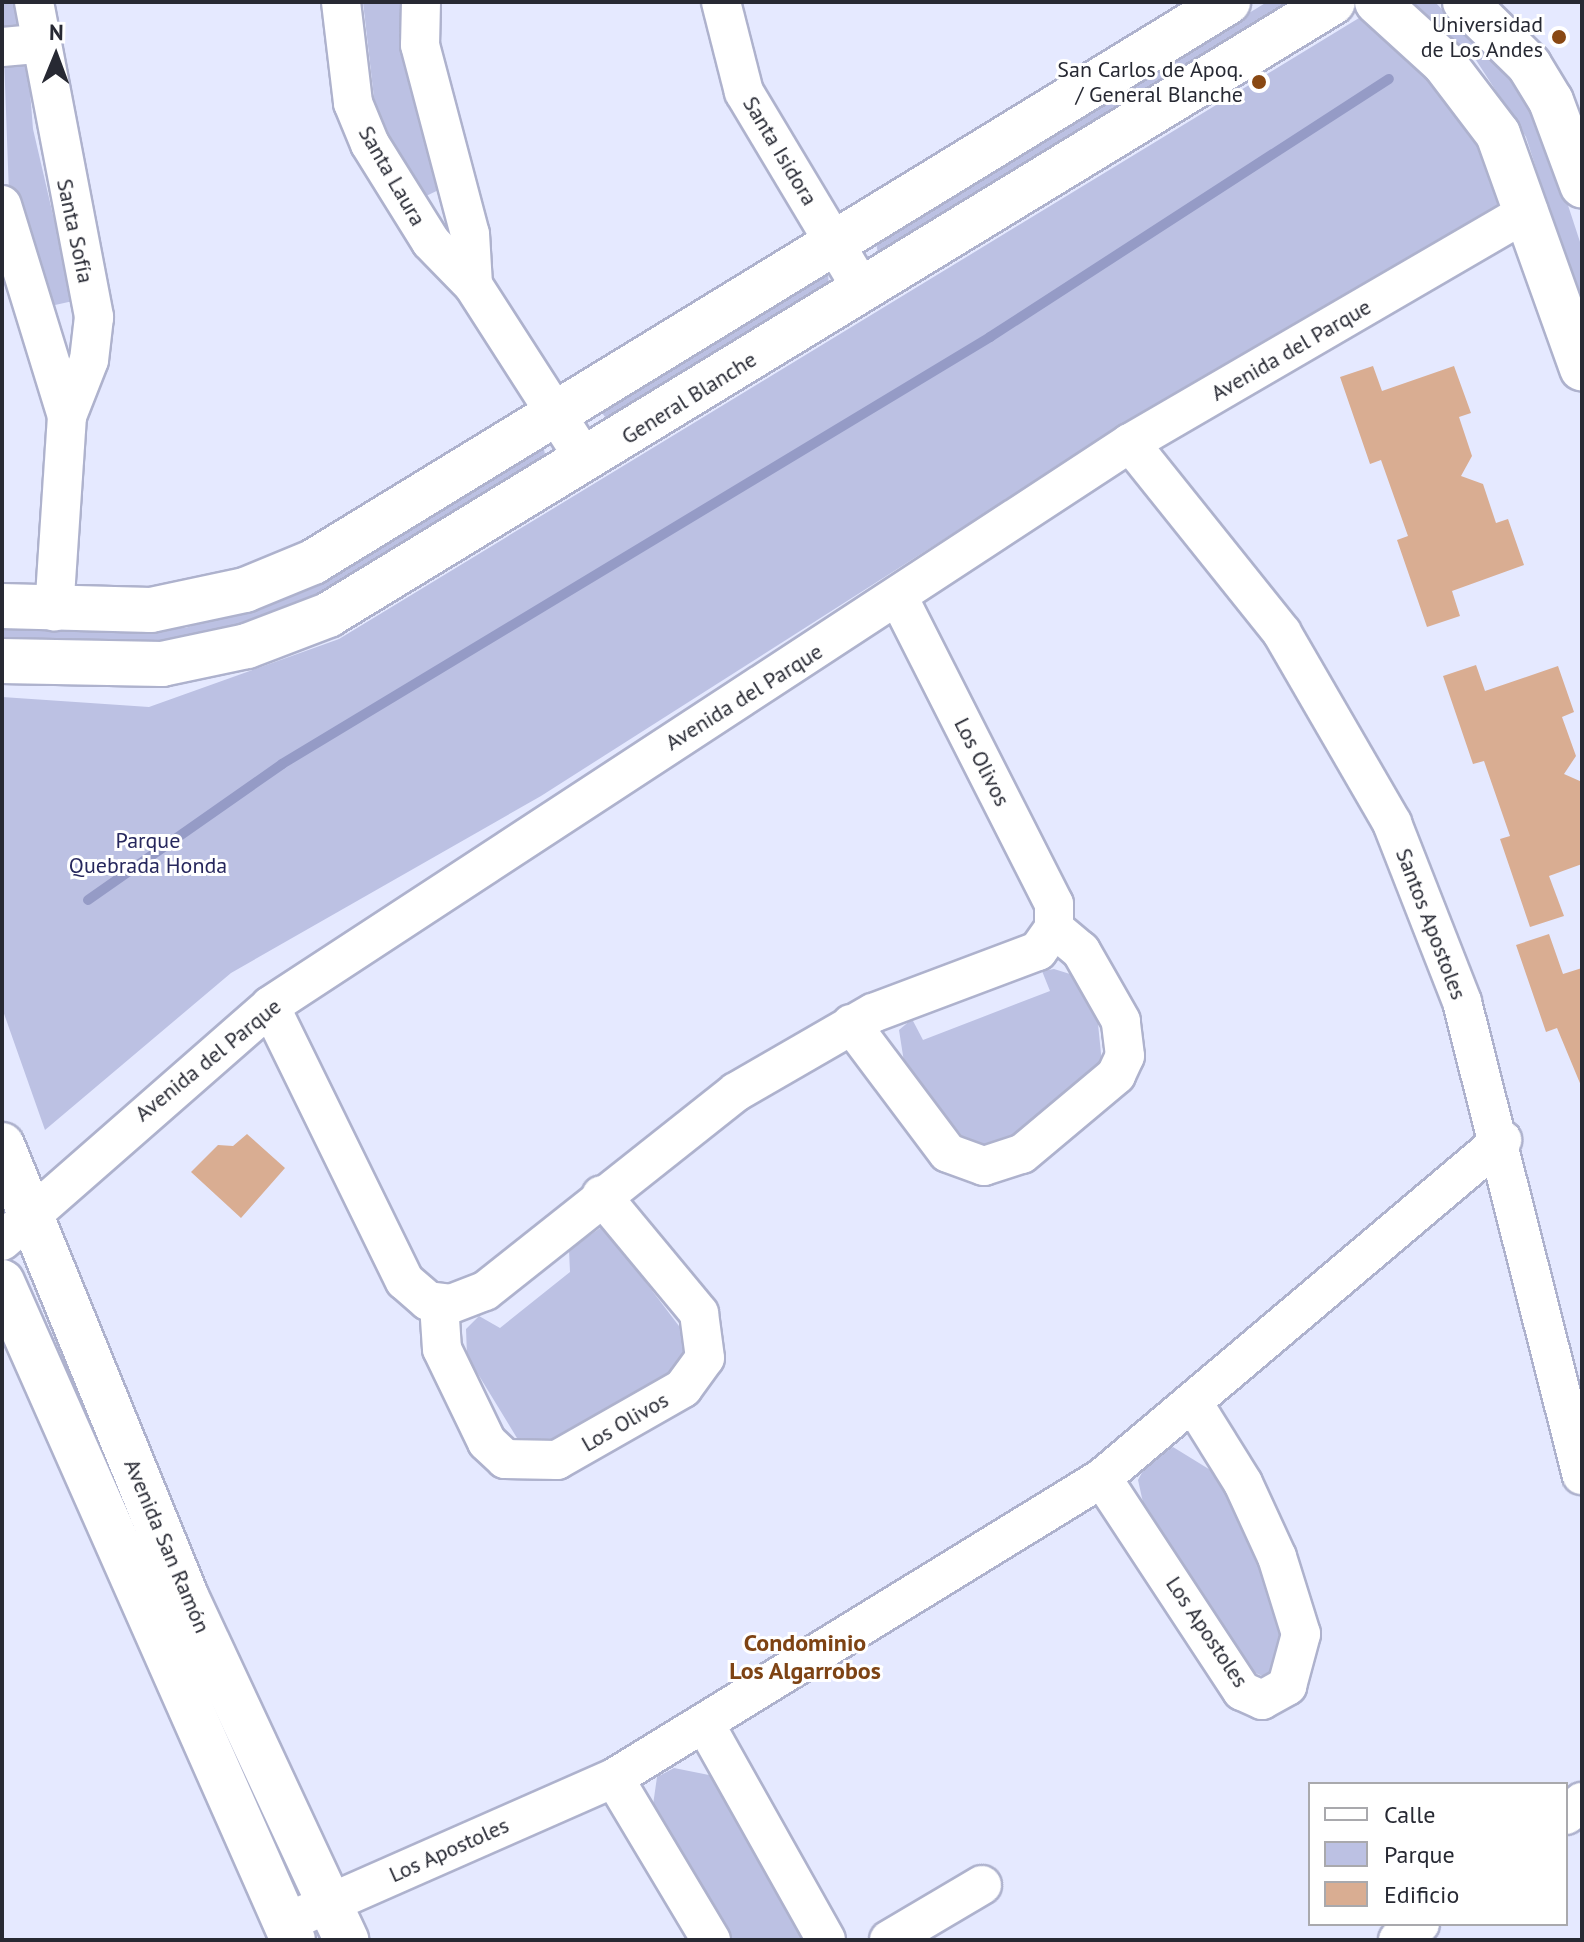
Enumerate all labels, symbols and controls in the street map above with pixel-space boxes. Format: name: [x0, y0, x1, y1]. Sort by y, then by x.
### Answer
place label: Universidad de Los Andes: [1420, 11, 1543, 62]
north arrow: [16, 16, 96, 96]
text: N: [49, 18, 64, 46]
marker: Universidad de Los Andes: [1550, 28, 1568, 46]
place label: San Carlos de Apoq. / General Blanche: [1057, 56, 1243, 108]
marker: San Carlos de Apoq. / General Blanche: [1250, 73, 1268, 91]
street label: Santa Isidora: [737, 92, 823, 210]
street label: Santa Laura: [353, 121, 431, 231]
street label: Santa Sofía: [51, 176, 99, 286]
street label: Avenida del Parque: [1206, 294, 1376, 406]
street label: General Blanche: [617, 346, 761, 450]
street label: Avenida del Parque: [661, 638, 827, 756]
street label: Los Olivos: [948, 713, 1016, 811]
park label: Parque Quebrada Honda: [69, 827, 227, 878]
street label: Santos Apostoles: [1390, 844, 1472, 1004]
street label: Avenida del Parque: [130, 993, 286, 1127]
street label: Los Olivos: [577, 1387, 673, 1457]
street label: Avenida San Ramón: [118, 1455, 216, 1637]
street label: Los Apostoles: [1160, 1571, 1254, 1693]
district label: Condominio Los Algarrobos: [729, 1629, 881, 1685]
legend: [1308, 1782, 1568, 1926]
text: Calle: [1384, 1799, 1435, 1830]
street label: Los Apostoles: [385, 1812, 513, 1888]
text: Parque: [1384, 1839, 1455, 1870]
text: Edificio: [1384, 1879, 1459, 1910]

